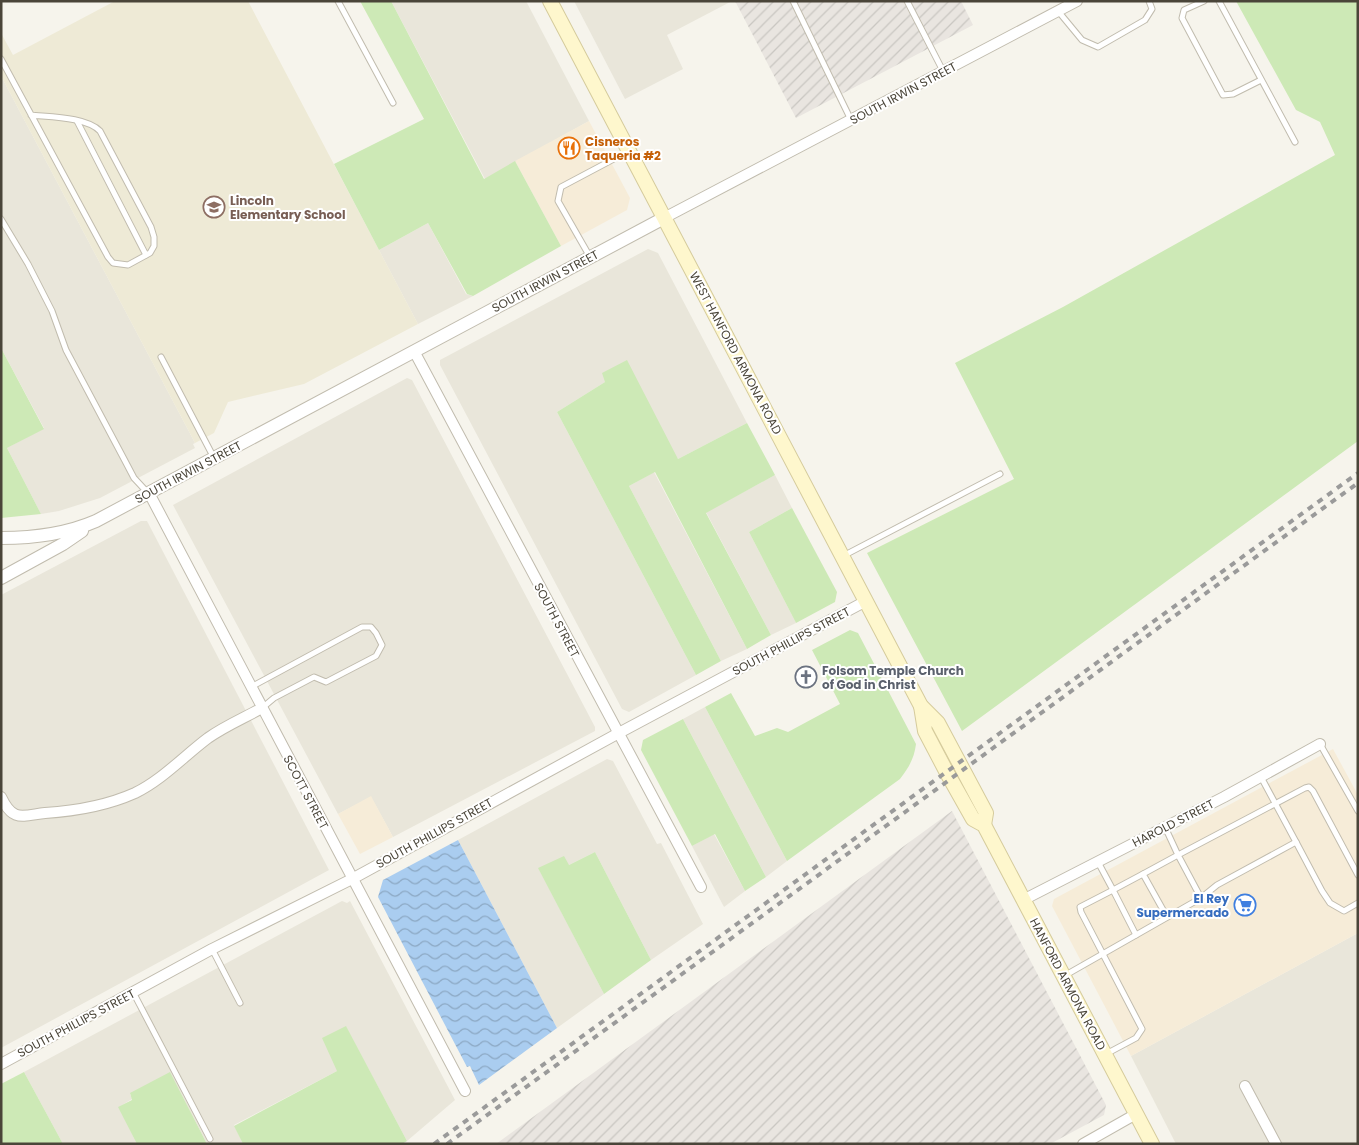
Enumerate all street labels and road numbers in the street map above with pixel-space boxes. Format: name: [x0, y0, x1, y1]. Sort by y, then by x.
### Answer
street label: SOUTH IRWIN STREET: [847, 57, 960, 128]
street label: SOUTH IRWIN STREET: [489, 245, 602, 316]
street label: WEST HANFORD ARMONA ROAD: [686, 269, 786, 437]
street label: SOUTH IRWIN STREET: [132, 436, 245, 507]
street label: SOUTH STREET: [530, 580, 584, 661]
street label: SOUTH PHILLIPS STREET: [729, 603, 853, 679]
street label: SCOTT STREET: [279, 752, 333, 832]
street label: SOUTH PHILLIPS STREET: [373, 794, 496, 872]
street label: HAROLD STREET: [1129, 795, 1217, 851]
street label: HANFORD ARMONA ROAD: [1026, 915, 1110, 1053]
street label: SOUTH PHILLIPS STREET: [14, 985, 138, 1061]

